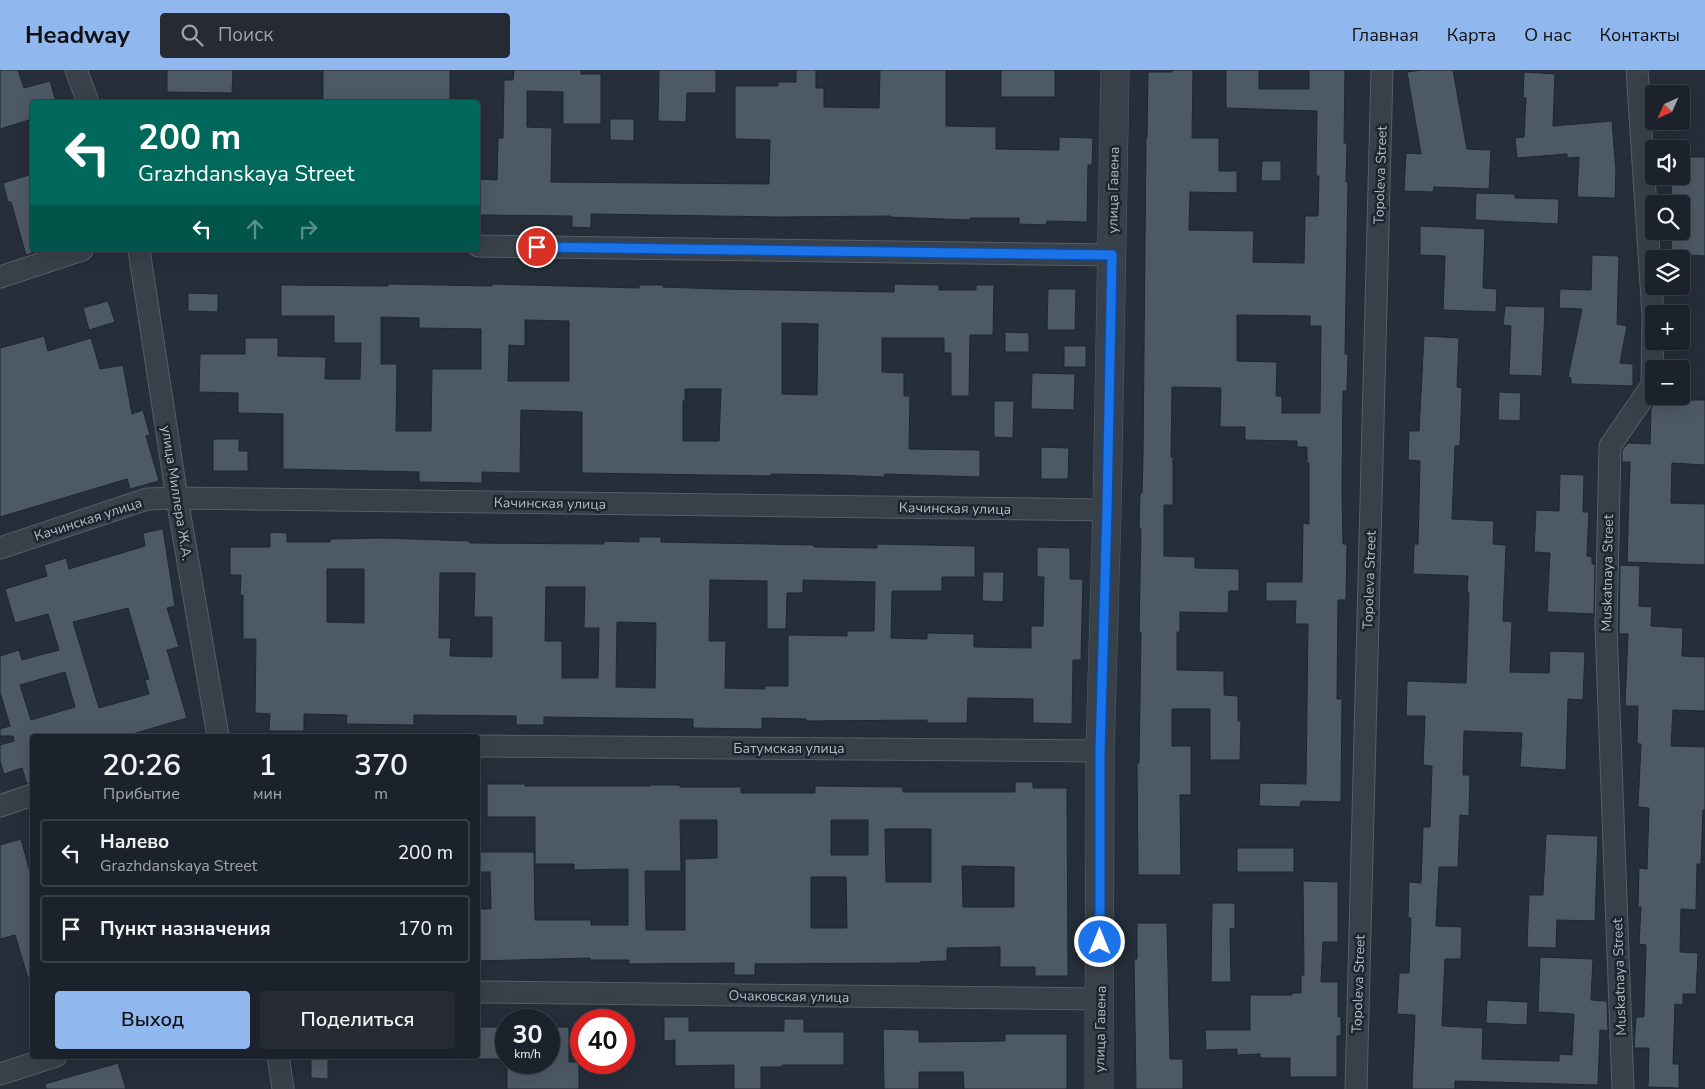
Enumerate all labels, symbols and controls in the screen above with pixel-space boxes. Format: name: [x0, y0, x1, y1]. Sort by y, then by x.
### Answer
search box: [160, 13, 510, 58]
text: Headway: [25, 19, 130, 51]
icon: search: [178, 21, 206, 49]
text: Поиск: [218, 22, 273, 48]
text: Главная: [1352, 23, 1419, 47]
text: Карта: [1447, 23, 1496, 47]
text: О нас: [1524, 23, 1572, 47]
text: Контакты: [1600, 23, 1680, 47]
north arrow: [1645, 85, 1690, 130]
map controls: [1645, 85, 1690, 405]
text: 200 m: [138, 114, 241, 161]
icon: left: [55, 120, 120, 185]
street label: Topoleva Street: [1369, 125, 1392, 225]
button: sound: [1645, 140, 1690, 185]
street label: улица Гавена: [1103, 146, 1124, 234]
text: Grazhdanskaya Street: [138, 159, 355, 189]
button: search: [1645, 195, 1690, 240]
icon: left: [188, 215, 216, 243]
icon: ahead: [241, 215, 269, 243]
icon: right: [294, 215, 322, 243]
pin: [516, 226, 558, 268]
icon: arrive: [523, 233, 551, 261]
button: layers: [1645, 250, 1690, 295]
button: +: [1645, 305, 1690, 350]
button: −: [1645, 360, 1690, 405]
street label: улица Миллера Ж.А.: [156, 424, 197, 562]
street label: Качинская улица: [32, 493, 145, 546]
street label: Качинская улица: [494, 493, 606, 514]
street label: Качинская улица: [899, 498, 1011, 519]
street label: Muskatnaya Street: [1597, 514, 1618, 632]
street label: Topoleva Street: [1358, 530, 1381, 630]
street label: Батумская улица: [733, 739, 845, 758]
text: 20:26: [102, 745, 181, 786]
text: 1: [259, 745, 277, 786]
text: 370: [354, 745, 408, 786]
text: Прибытие: [103, 783, 180, 805]
text: мин: [253, 783, 282, 805]
text: m: [374, 783, 388, 805]
text: Налево: [100, 829, 169, 855]
icon: left: [57, 839, 85, 867]
text: 200 m: [398, 840, 453, 866]
text: Grazhdanskaya Street: [100, 855, 257, 877]
icon: arrive: [57, 915, 85, 943]
position arrow: [1073, 915, 1125, 967]
text: Пункт назначения: [100, 916, 271, 942]
text: 170 m: [398, 916, 453, 942]
street label: Muskatnaya Street: [1608, 918, 1631, 1036]
street label: Topoleva Street: [1347, 934, 1370, 1034]
street label: улица Гавена: [1090, 985, 1111, 1073]
street label: Очаковская улица: [728, 986, 849, 1007]
button: Выход: [55, 991, 250, 1049]
button: Поделиться: [260, 991, 455, 1049]
speed limit sign: 40: [570, 1009, 635, 1074]
text: 30: [512, 1018, 543, 1052]
text: km/h: [514, 1046, 541, 1062]

